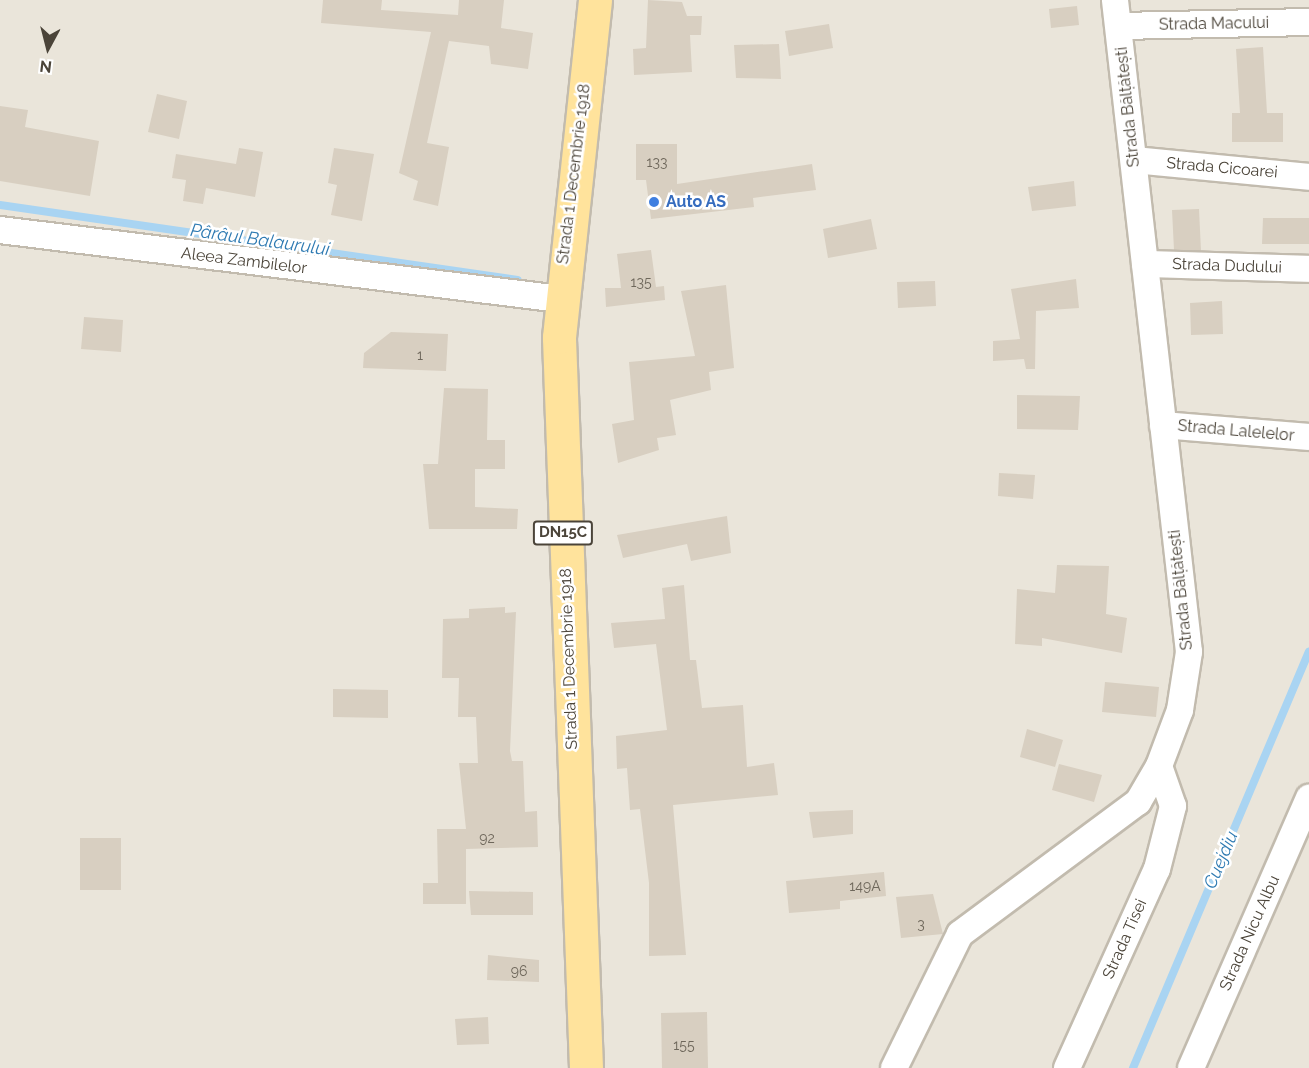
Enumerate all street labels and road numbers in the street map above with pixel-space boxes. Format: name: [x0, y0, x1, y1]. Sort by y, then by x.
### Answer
street label: Strada Macului: [1159, 13, 1269, 35]
street label: Strada Bălțătești: [1112, 46, 1144, 168]
street label: Strada 1 Decembrie 1918: [553, 83, 595, 265]
street label: Strada Cicoarei: [1166, 154, 1278, 182]
street label: Aleea Zambilelor: [180, 244, 308, 278]
street label: Strada Dudului: [1172, 254, 1282, 278]
street label: Strada Lalelelor: [1177, 416, 1295, 446]
road number: DN15C: [532, 521, 594, 545]
street label: Strada Bălțătești: [1165, 529, 1197, 651]
street label: Strada 1 Decembrie 1918: [556, 568, 582, 750]
street label: Strada Nicu Albu: [1216, 872, 1284, 994]
street label: Strada Tisei: [1099, 896, 1151, 982]

